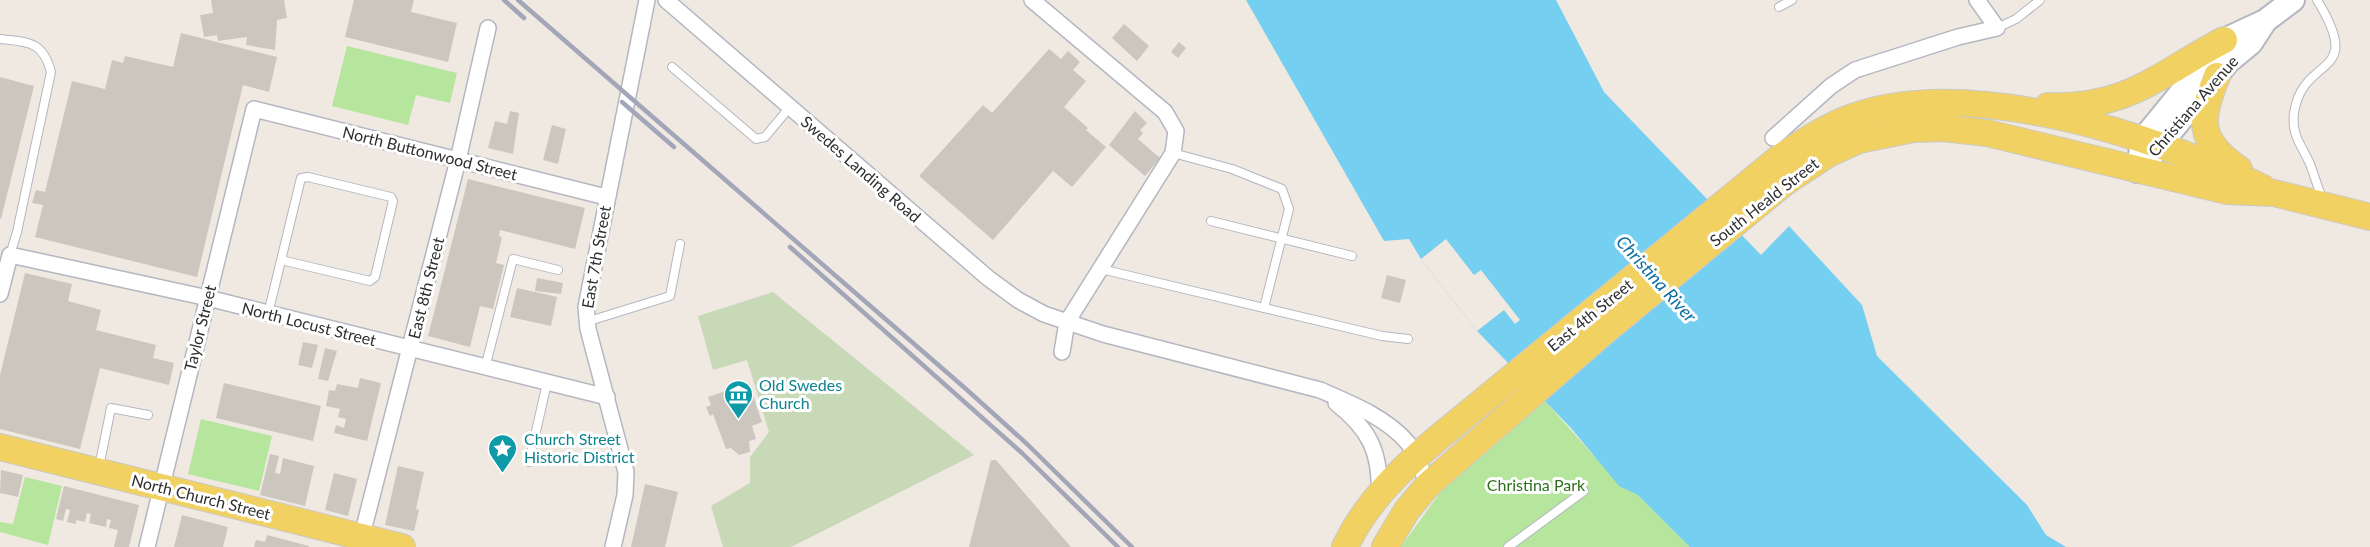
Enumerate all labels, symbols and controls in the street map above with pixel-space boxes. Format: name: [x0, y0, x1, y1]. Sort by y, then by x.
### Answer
street label: Christiana Avenue: [2144, 51, 2242, 160]
street label: Swedes Landing Road: [798, 111, 925, 226]
street label: North Buttonwood Street: [341, 122, 520, 183]
street label: South Heald Street: [1706, 153, 1822, 250]
street label: East 7th Street: [577, 204, 614, 310]
water label: Christina River: [1612, 230, 1702, 327]
street label: East 8th Street: [404, 235, 447, 341]
street label: East 4th Street: [1543, 274, 1636, 355]
street label: Taylor Street: [180, 283, 219, 373]
street label: North Locust Street: [240, 298, 379, 349]
place label: Old Swedes Church: [759, 375, 842, 412]
museum icon: Old Swedes Church: [722, 378, 754, 420]
place label: Church Street Historic District: [524, 429, 635, 466]
place icon: Church Street Historic District: [487, 432, 519, 474]
street label: North Church Street: [130, 470, 273, 523]
park label: Christina Park: [1487, 475, 1586, 494]

